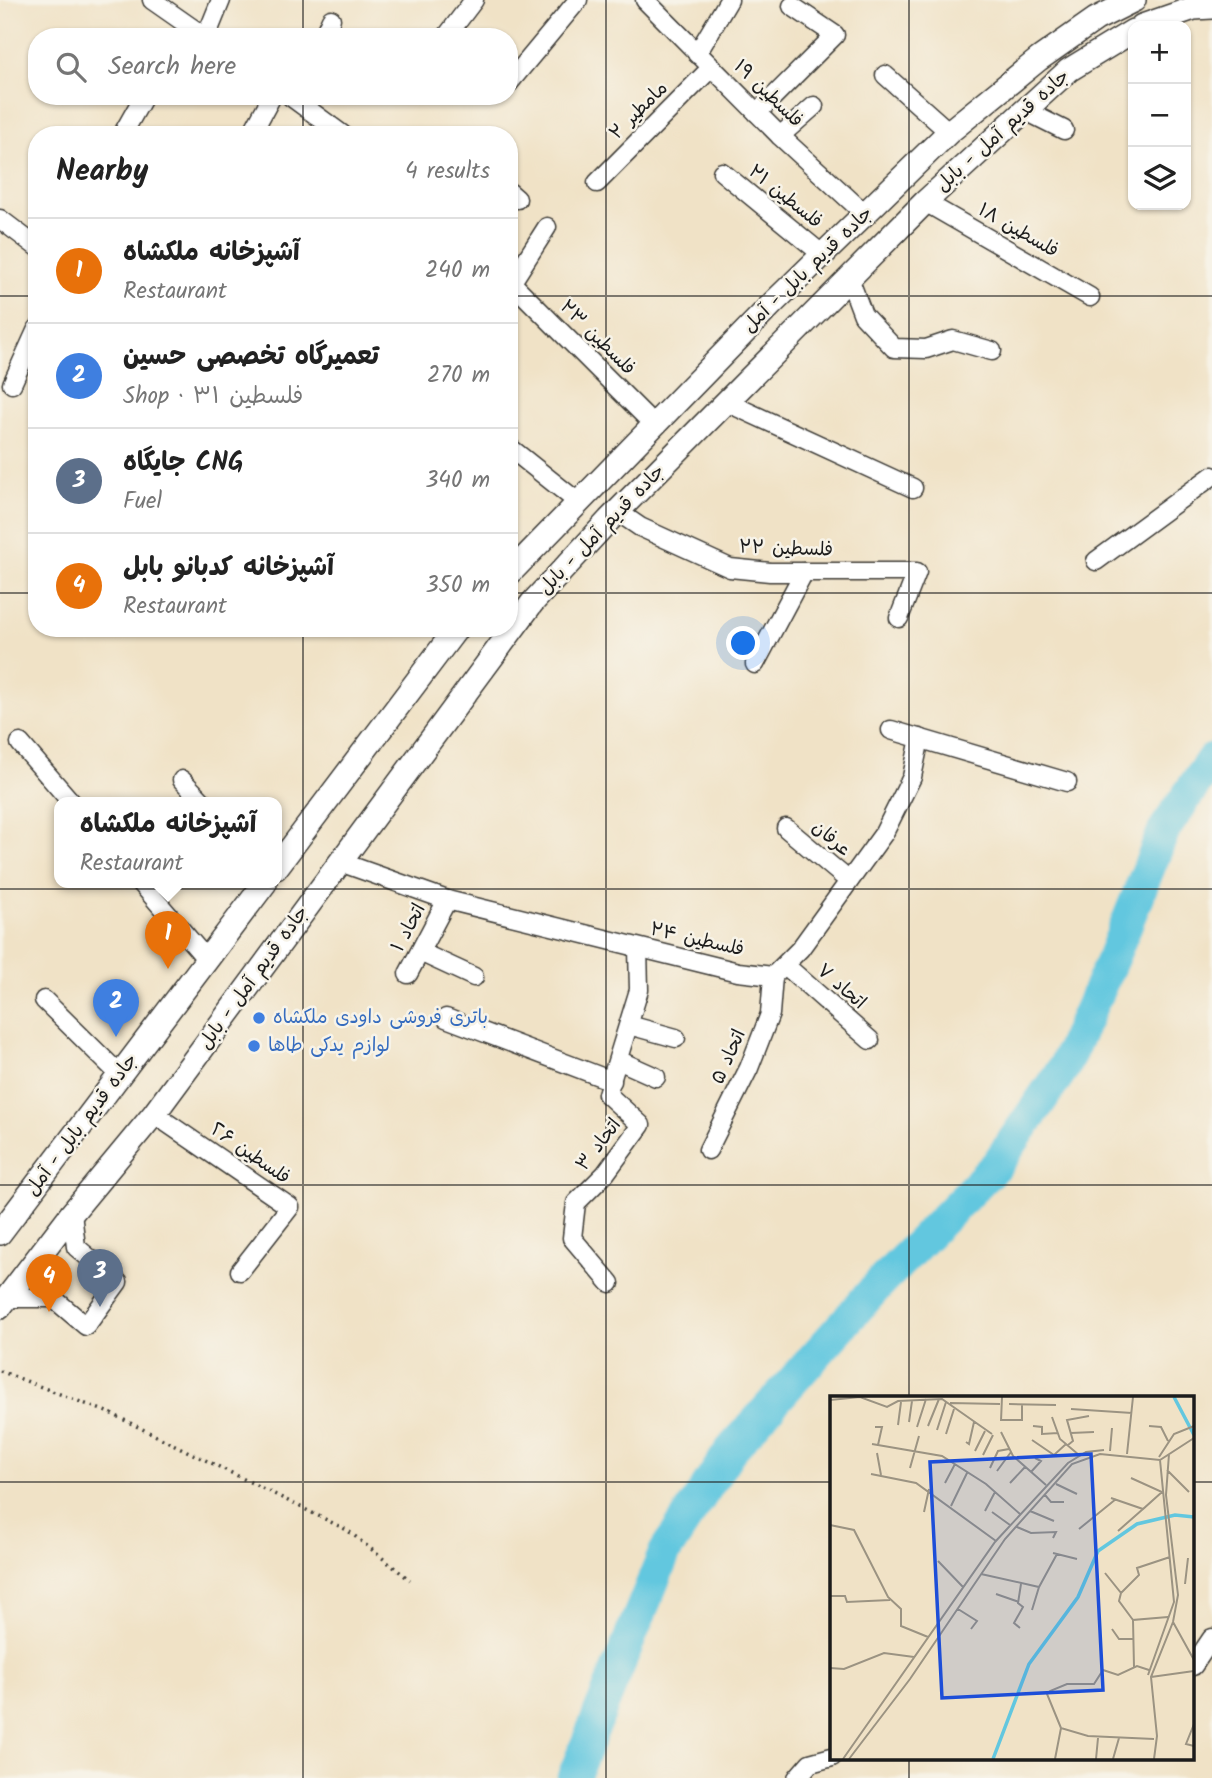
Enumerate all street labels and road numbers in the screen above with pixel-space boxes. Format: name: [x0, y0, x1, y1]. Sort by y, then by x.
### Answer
street label: فلسطین ۱۹: [726, 53, 810, 135]
street label: جاده قدیم آمل - بابل: [929, 62, 1077, 200]
street label: مامطیر ۲: [603, 75, 675, 147]
street label: فلسطین ۲۱: [741, 158, 829, 236]
street label: فلسطین ۱۸: [972, 196, 1064, 266]
street label: جاده قدیم بابل - آمل: [736, 199, 880, 341]
street label: فلسطین ۲۳: [552, 293, 642, 383]
street label: جاده قدیم آمل - بابل: [531, 458, 673, 602]
street label: فلسطین ۲۲: [738, 532, 834, 566]
street label: عرفان: [805, 814, 857, 864]
street label: اتحاد ۱: [384, 898, 434, 958]
street label: جاده قدیم آمل - بابل: [191, 900, 317, 1056]
street label: فلسطین ۲۴: [647, 915, 747, 965]
street label: اتحاد ۷: [809, 957, 873, 1017]
street label: اتحاد ۵: [704, 1025, 754, 1089]
street label: جاده قدیم بابل - آمل: [18, 1047, 146, 1203]
street label: اتحاد ۳: [569, 1112, 629, 1178]
street label: فلسطين ٢۶: [204, 1115, 296, 1193]

